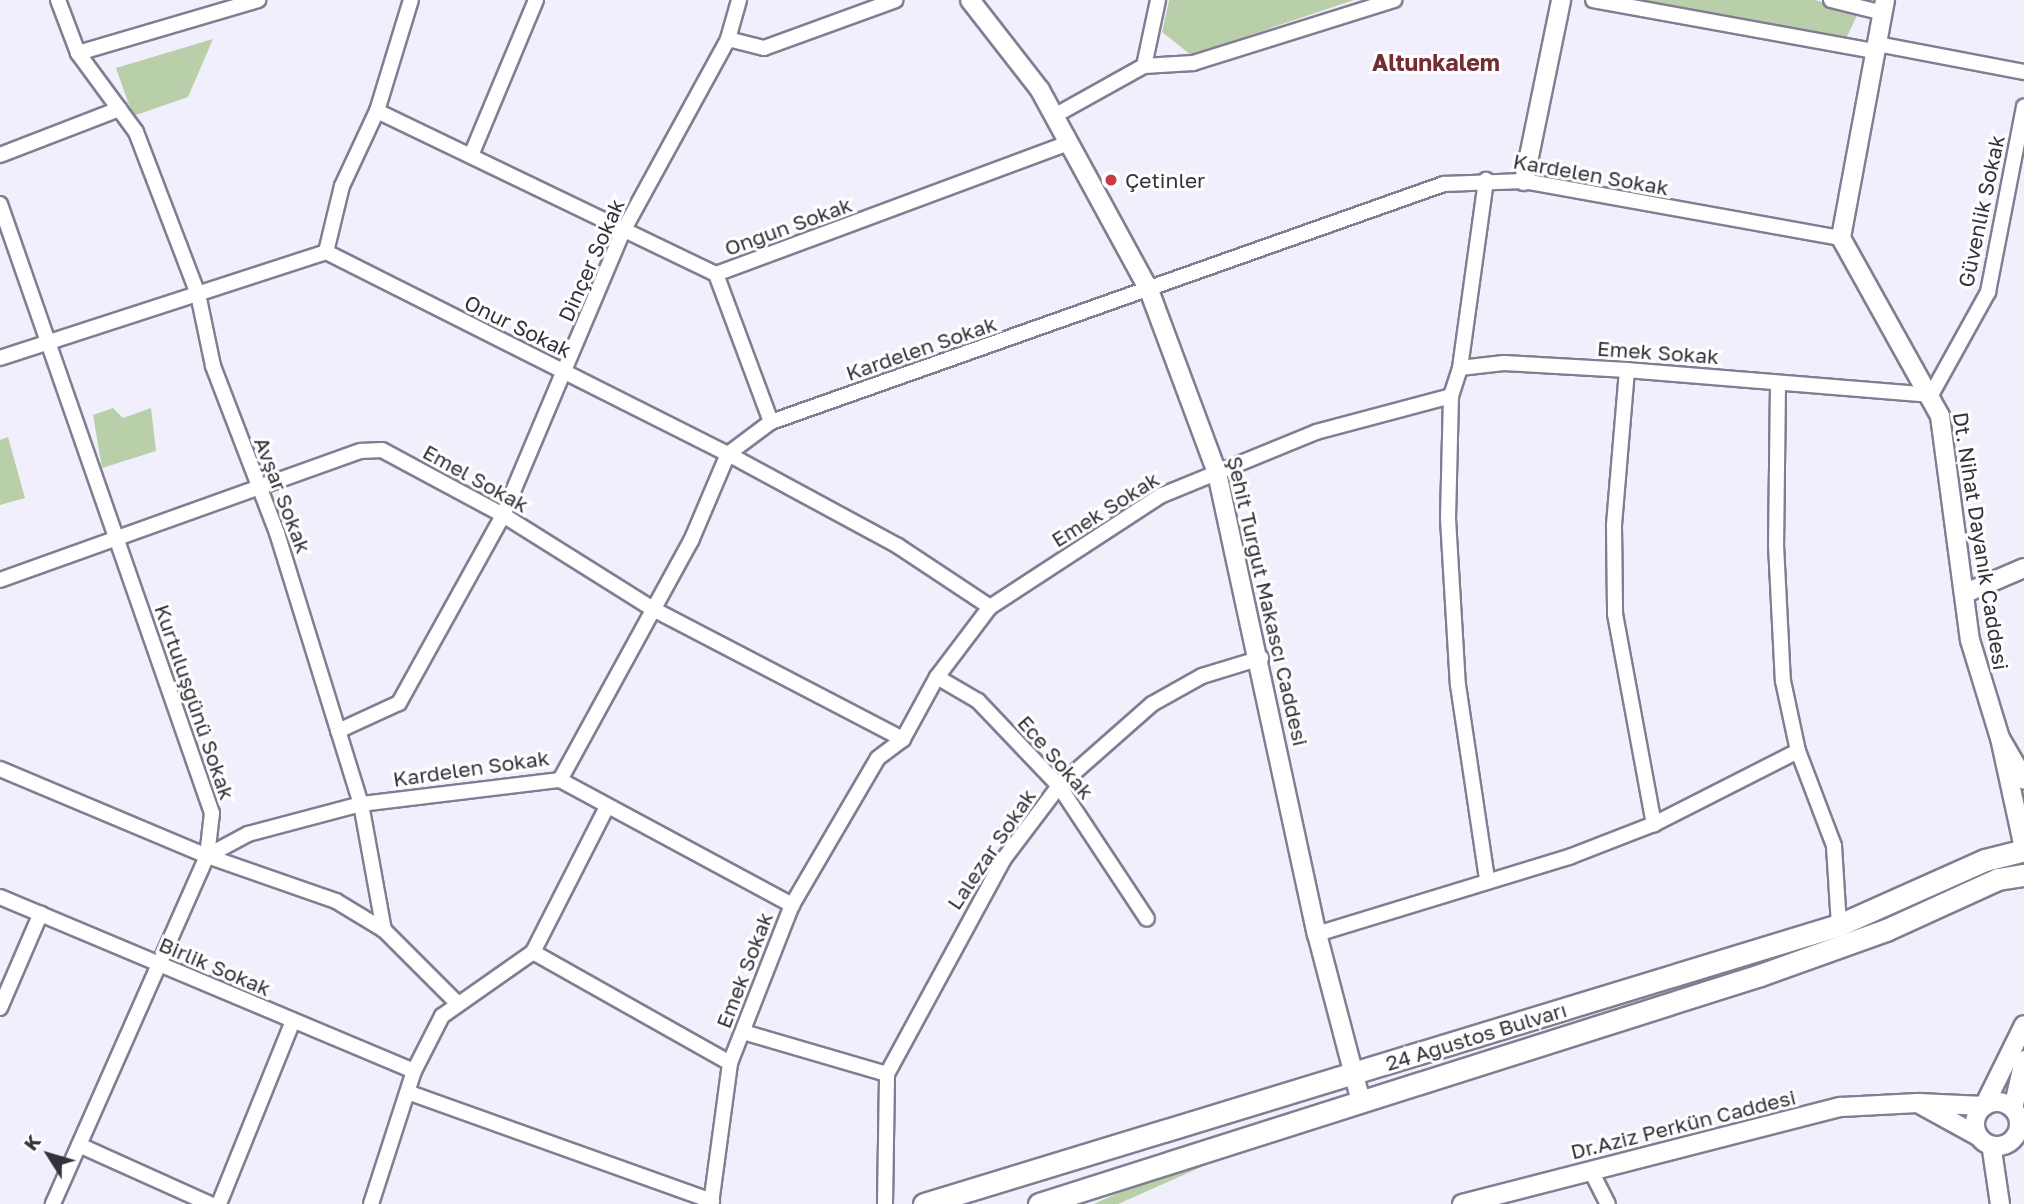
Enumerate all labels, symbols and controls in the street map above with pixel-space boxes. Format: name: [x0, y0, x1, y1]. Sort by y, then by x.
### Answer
district label: Altunkalem: [1372, 48, 1500, 76]
street label: Güvenlik Sokak: [1953, 133, 2009, 289]
street label: Kardelen Sokak: [1511, 148, 1671, 200]
place label: Çetinler: [1125, 167, 1205, 193]
marker: Çetinler: [1103, 172, 1119, 188]
street label: Ongun Sokak: [721, 191, 855, 261]
street label: Dinçer Sokak: [553, 195, 629, 325]
street label: Onur Sokak: [460, 289, 576, 363]
street label: Kardelen Sokak: [842, 310, 1000, 386]
street label: Emek Sokak: [1596, 335, 1720, 369]
street label: Dt. Nihat Dayanık Caddesi: [1948, 410, 2014, 672]
street label: Avşar Sokak: [249, 433, 317, 557]
street label: Emel Sokak: [419, 439, 533, 517]
street label: Şehit Turgut Makascı Caddesi: [1222, 454, 1314, 748]
street label: Emek Sokak: [1047, 466, 1163, 552]
street label: Kurtuluşgünü Sokak: [150, 601, 240, 803]
street label: Ece Sokak: [1013, 710, 1099, 804]
street label: Kardelen Sokak: [391, 745, 551, 791]
street label: Lalezar Sokak: [941, 784, 1041, 914]
street label: Emek Sokak: [710, 908, 778, 1032]
street label: Birlik Sokak: [155, 931, 275, 1001]
street label: 24 Ağustos Bulvarı: [1382, 996, 1570, 1076]
street label: Dr.Aziz Perkün Caddesi: [1568, 1084, 1798, 1164]
north arrow: [14, 1120, 84, 1190]
text: K: [18, 1130, 45, 1154]

